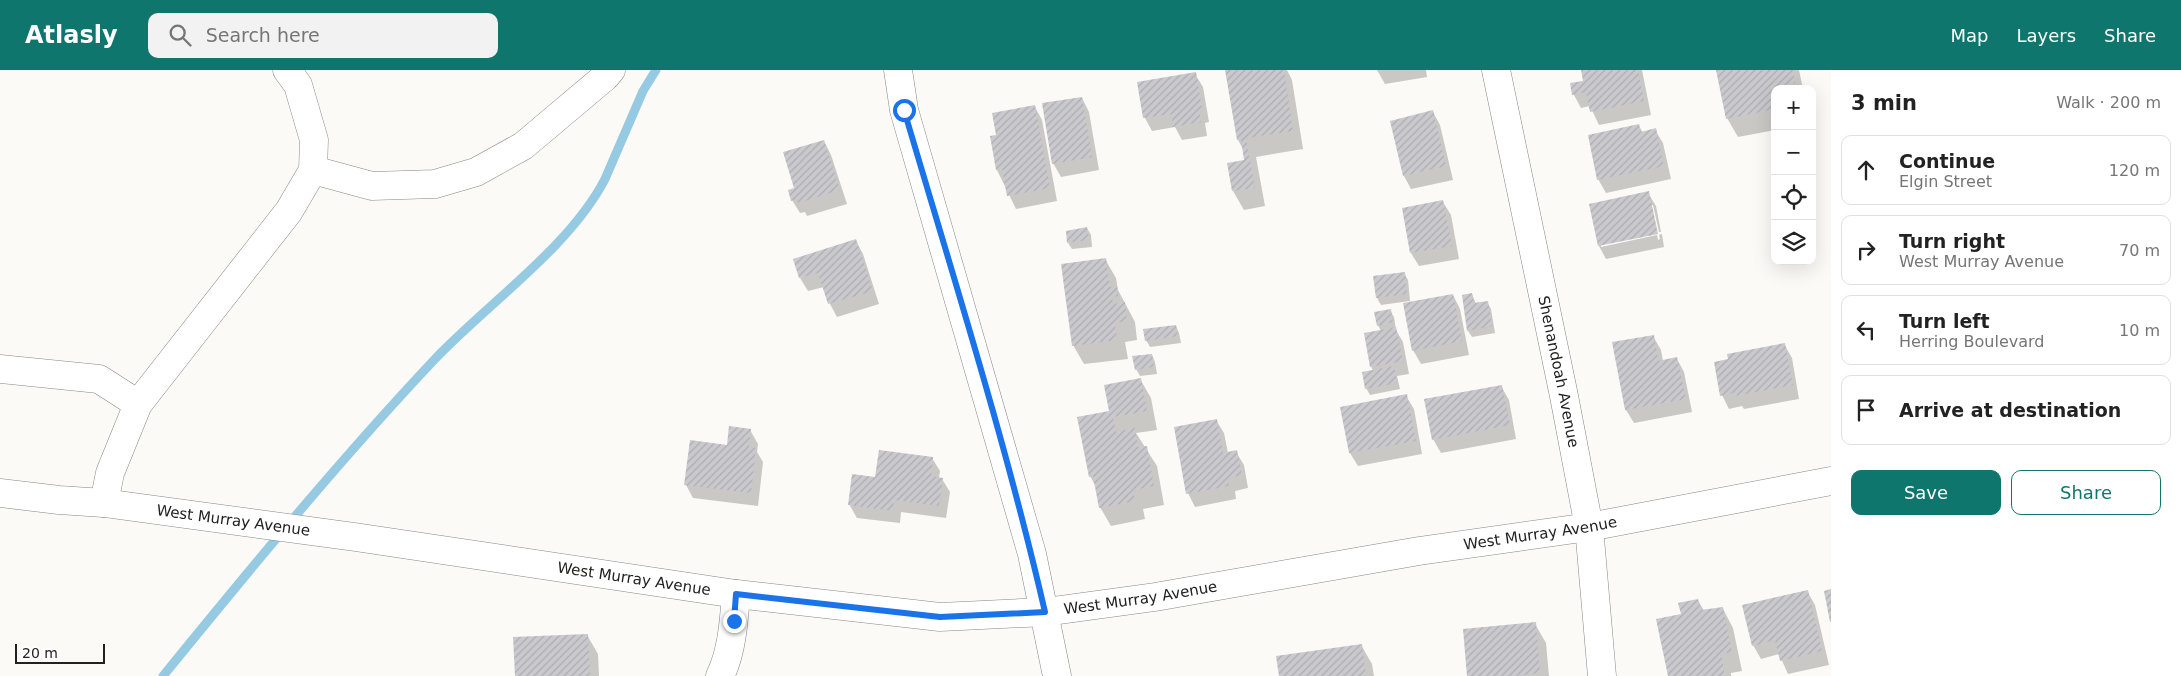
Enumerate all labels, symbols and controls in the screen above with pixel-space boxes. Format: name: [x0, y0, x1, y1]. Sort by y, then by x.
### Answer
search box: [148, 13, 498, 58]
text: Atlasly: [25, 21, 118, 49]
icon: search: [166, 21, 194, 49]
text: Search here: [206, 24, 320, 46]
text: Map: [1950, 25, 1988, 46]
text: Layers: [2016, 25, 2076, 46]
text: Share: [2104, 25, 2156, 46]
map controls: [1771, 85, 1816, 265]
button: +: [1771, 85, 1816, 130]
text: 3 min: [1851, 91, 1917, 115]
text: Walk · 200 m: [2056, 93, 2161, 112]
route start: [893, 99, 916, 122]
button: −: [1771, 130, 1816, 175]
text: Continue: [1899, 150, 1995, 172]
icon: ahead: [1852, 156, 1880, 184]
text: 120 m: [2109, 161, 2160, 180]
text: Elgin Street: [1899, 172, 1992, 191]
button: locate: [1771, 175, 1816, 220]
button: layers: [1771, 220, 1816, 265]
text: Turn right: [1899, 230, 2005, 252]
icon: right: [1852, 236, 1880, 264]
text: 70 m: [2119, 241, 2160, 260]
text: West Murray Avenue: [1899, 252, 2064, 271]
street label: Shenandoah Avenue: [1534, 294, 1583, 449]
text: Turn left: [1899, 310, 1990, 332]
icon: left: [1852, 316, 1880, 344]
text: 10 m: [2119, 321, 2160, 340]
text: Herring Boulevard: [1899, 332, 2045, 351]
icon: arrive: [1852, 396, 1880, 424]
text: Arrive at destination: [1899, 399, 2121, 421]
button: Save: [1851, 470, 2001, 515]
button: Share: [2011, 470, 2161, 515]
street label: West Murray Avenue: [155, 501, 311, 540]
street label: West Murray Avenue: [1462, 513, 1618, 554]
street label: West Murray Avenue: [556, 558, 712, 599]
street label: West Murray Avenue: [1063, 577, 1219, 618]
route end: [723, 610, 746, 633]
scale bar: [15, 641, 105, 664]
text: 20 m: [22, 645, 58, 661]

